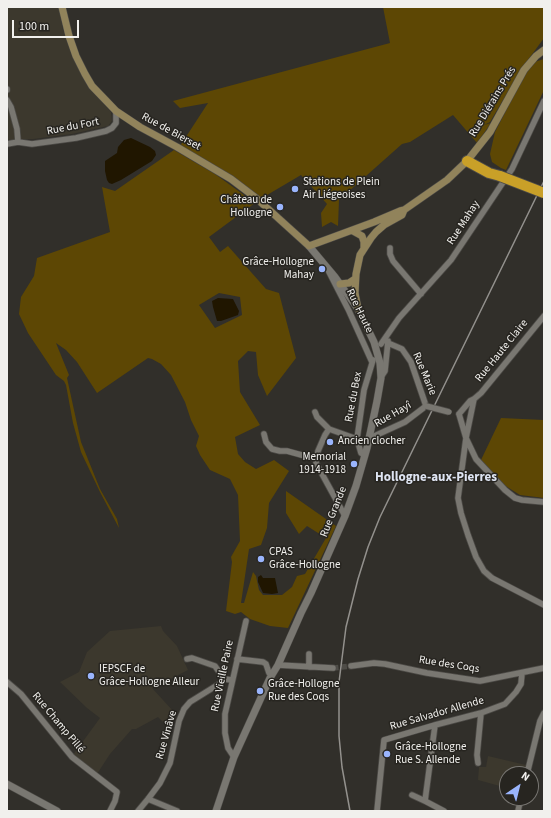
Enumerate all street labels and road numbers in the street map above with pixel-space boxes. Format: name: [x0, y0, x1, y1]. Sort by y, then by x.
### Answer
street label: Rue Diérains Prés: [467, 65, 519, 139]
street label: Rue de Bierset: [139, 110, 203, 154]
street label: Rue du Fort: [46, 115, 100, 139]
street label: Rue Mahay: [445, 198, 483, 248]
street label: Rue Haute: [343, 287, 375, 335]
street label: Rue Haute Claire: [473, 317, 531, 385]
street label: Rue Marie: [409, 351, 439, 397]
street label: Rue du Bex: [343, 371, 365, 423]
street label: Rue Hayî: [372, 399, 414, 431]
street label: Rue Grande: [318, 485, 350, 539]
street label: Rue Vieille Paire: [209, 639, 237, 713]
street label: Rue des Coqs: [418, 654, 480, 676]
street label: Rue Champ Pillé: [29, 690, 87, 756]
street label: Rue Salvador Allende: [388, 694, 486, 734]
street label: Rue Vinâve: [154, 709, 180, 761]

